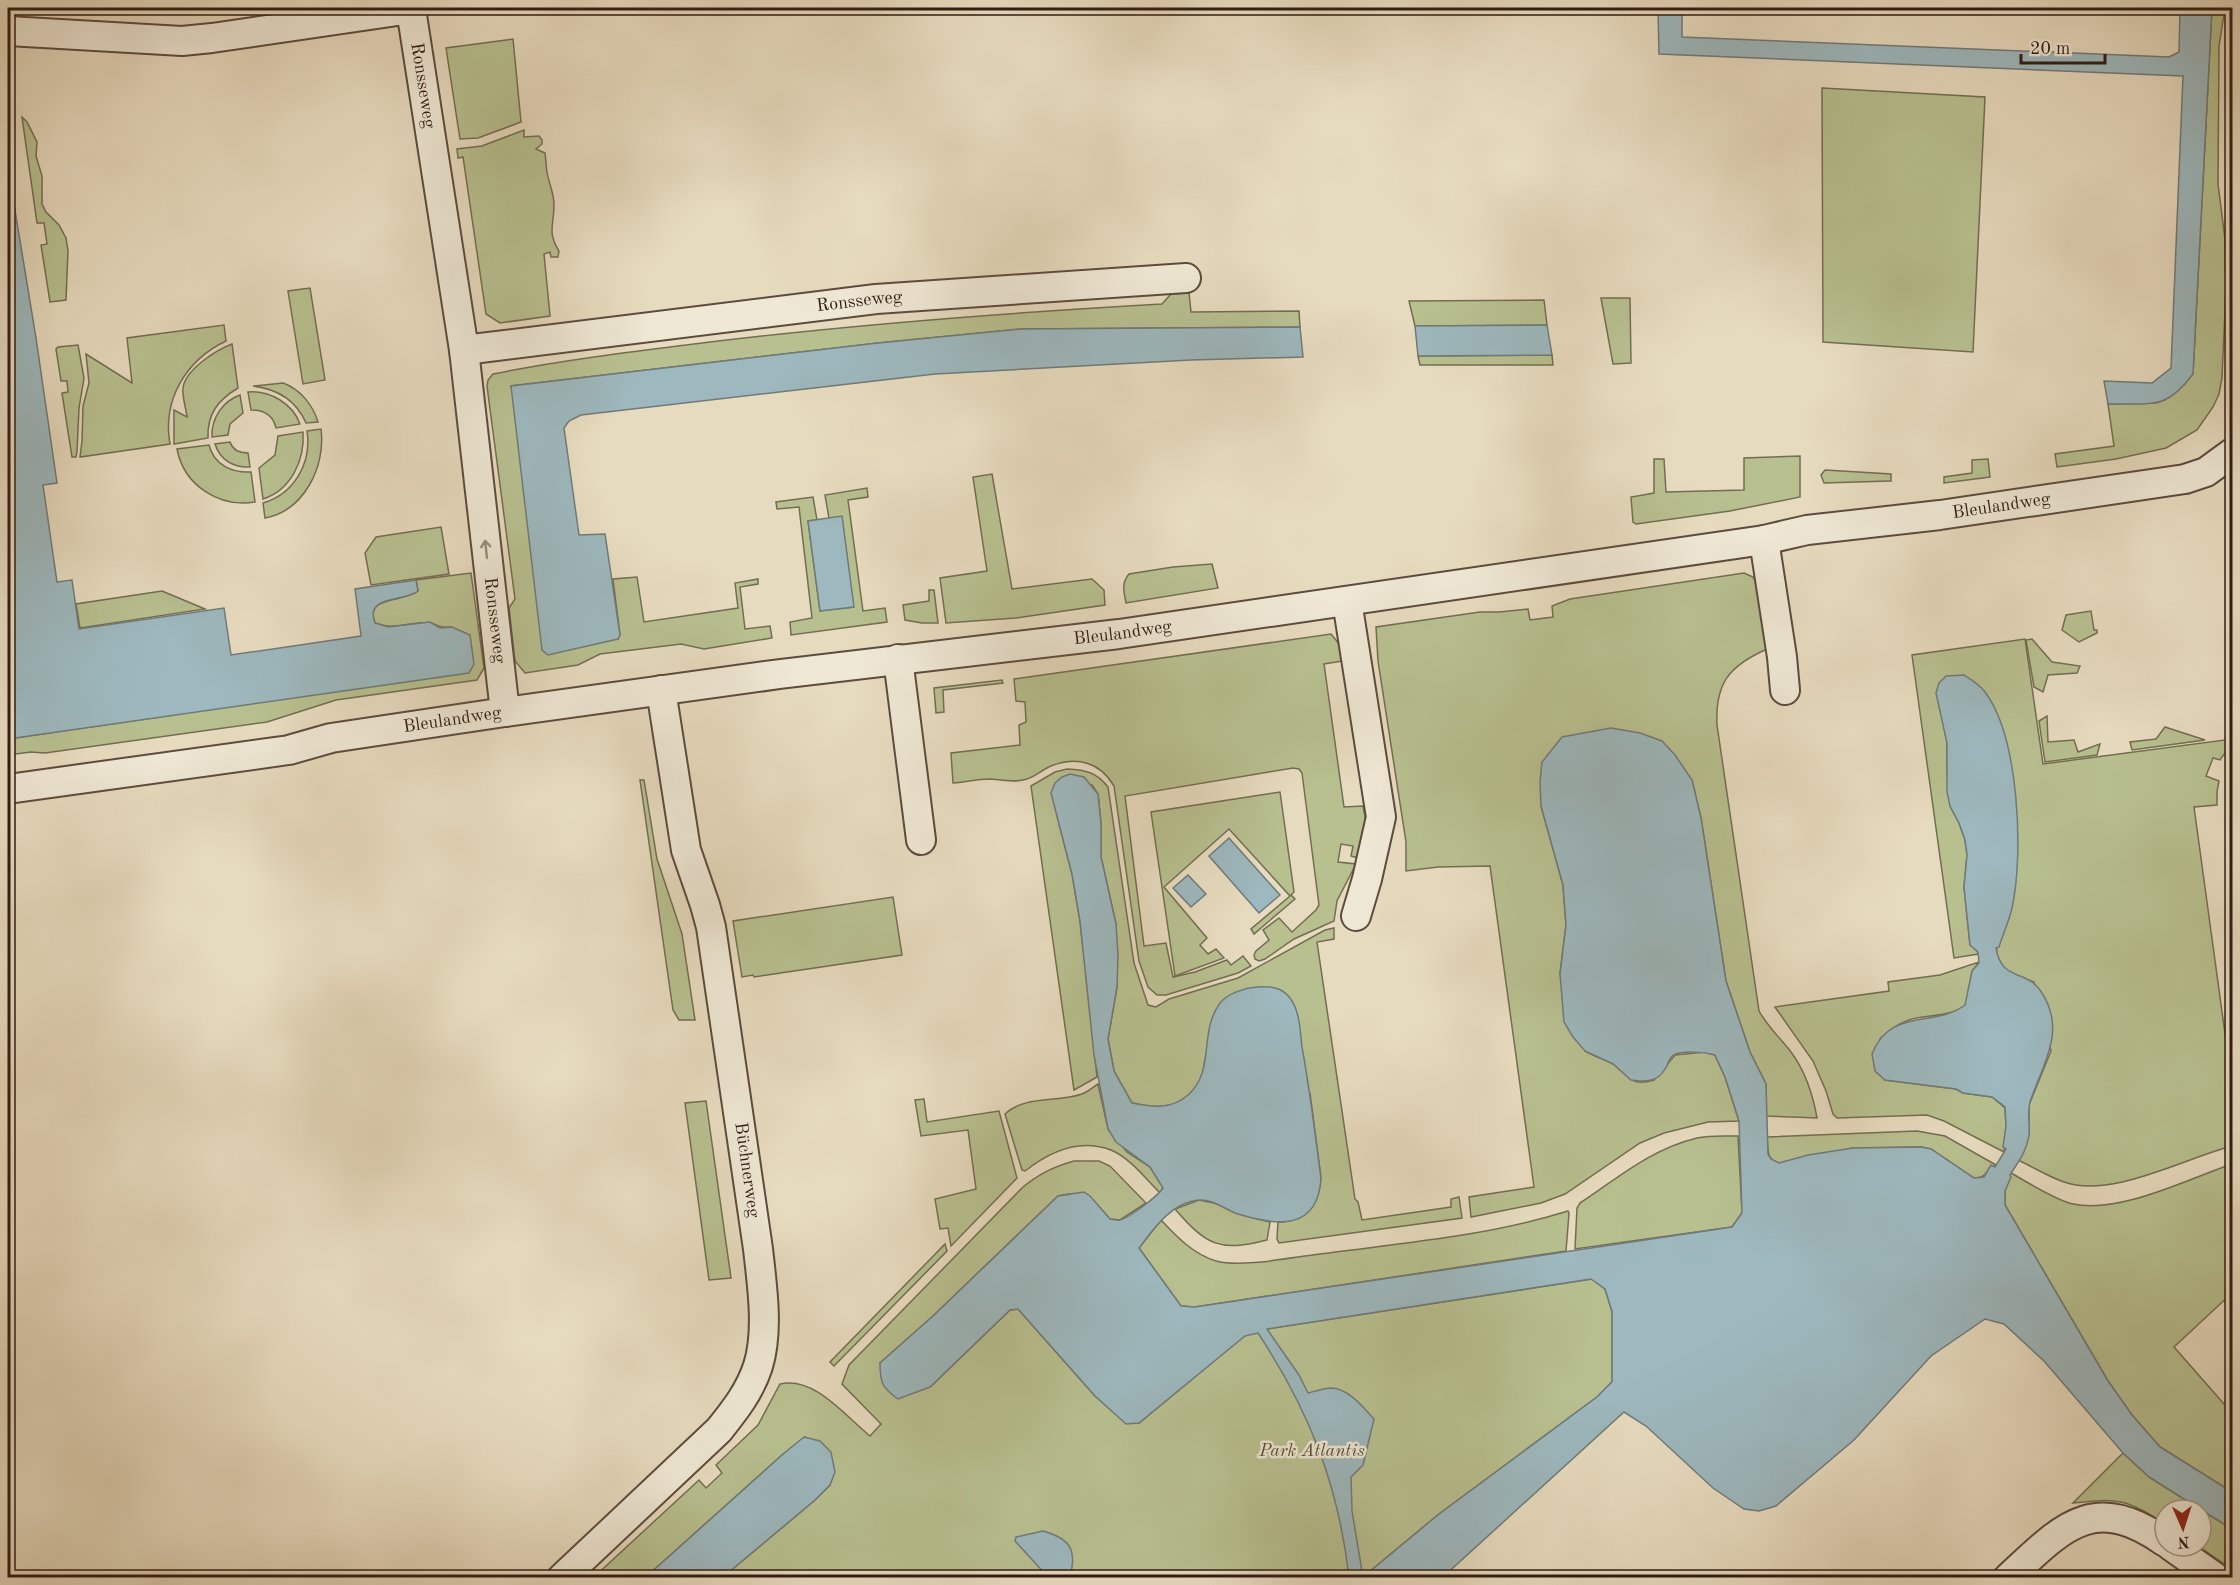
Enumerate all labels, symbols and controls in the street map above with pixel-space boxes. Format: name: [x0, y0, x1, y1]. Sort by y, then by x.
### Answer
scale bar: [2021, 27, 2105, 65]
text: 20 m: [2030, 40, 2070, 58]
street label: Ronsseweg: [407, 41, 438, 130]
street label: Ronsseweg: [815, 288, 903, 315]
street label: Bleulandweg: [1951, 490, 2052, 522]
one-way arrow: [481, 540, 492, 560]
street label: Ronsseweg: [481, 576, 508, 665]
street label: Bleulandweg: [1072, 617, 1173, 648]
street label: Bleulandweg: [402, 704, 503, 736]
street label: Büchnerweg: [731, 1121, 763, 1219]
park label: Park Atlantis: [1258, 1442, 1365, 1460]
north arrow: [2153, 1498, 2213, 1558]
text: N: [2176, 1533, 2190, 1549]

